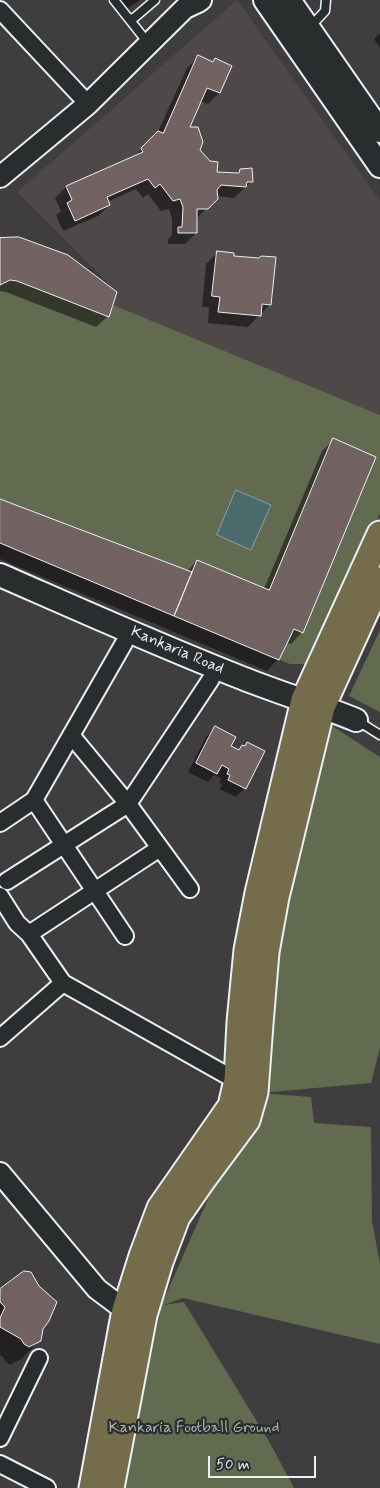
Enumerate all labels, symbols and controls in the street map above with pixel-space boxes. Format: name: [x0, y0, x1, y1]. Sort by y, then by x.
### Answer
street label: Kankaria Road: [127, 623, 227, 679]
park label: Kankaria Football Ground: [108, 1419, 280, 1439]
scale bar: [210, 1446, 318, 1478]
text: 50 m: [216, 1455, 250, 1475]

